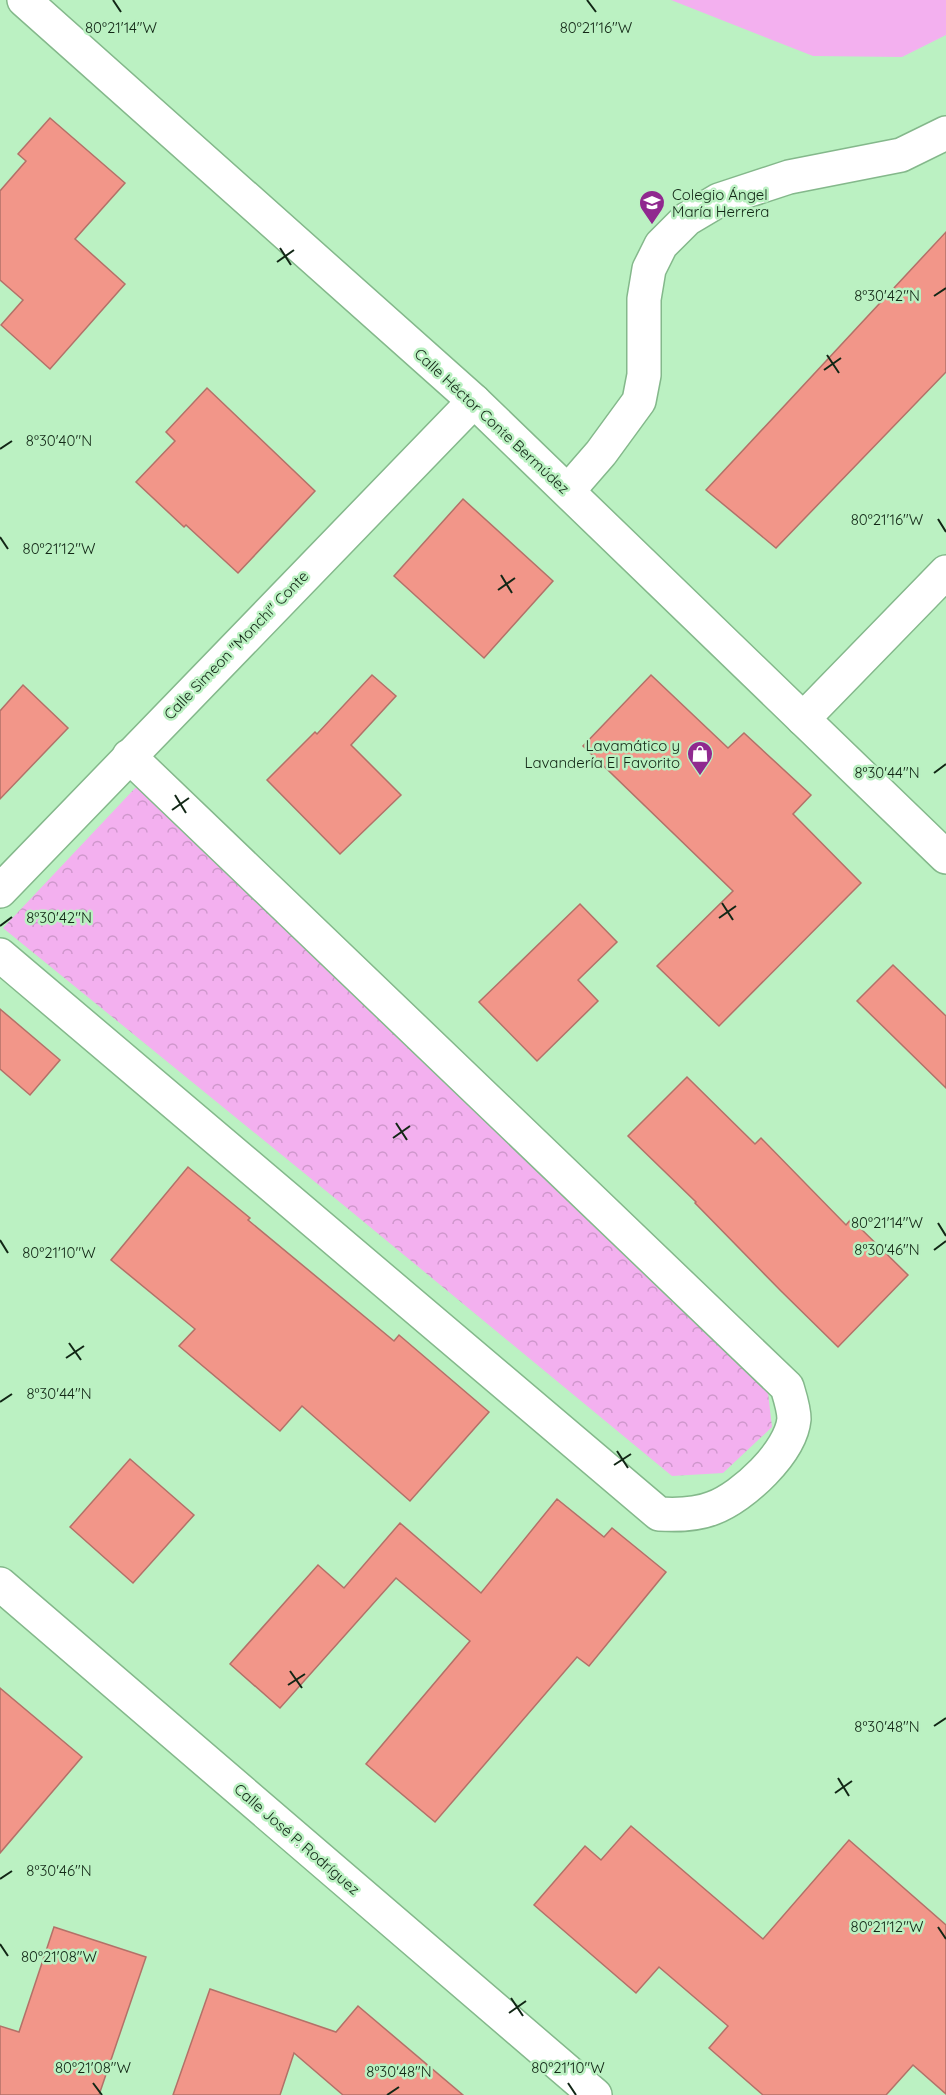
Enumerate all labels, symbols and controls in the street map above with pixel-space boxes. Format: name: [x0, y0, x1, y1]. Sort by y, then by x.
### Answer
text: 80°21'14"W: [85, 18, 158, 37]
text: 80°21'16"W: [560, 18, 633, 37]
place label: Colegio Ángel María Herrera: [672, 185, 769, 221]
school or university icon: Colegio Ángel María Herrera: [637, 188, 667, 226]
text: 8°30'42"N: [854, 286, 920, 305]
street label: Calle Héctor Conte Bermúdez: [410, 344, 574, 498]
text: 8°30'40"N: [26, 431, 92, 450]
text: 80°21'16"W: [851, 510, 924, 529]
text: 80°21'12"W: [23, 539, 96, 558]
street label: Calle Simeon "Monchi" Conte: [160, 566, 312, 724]
place label: Lavamático y Lavandería El Favorito: [525, 736, 680, 772]
shop icon: Lavamático y Lavandería El Favorito: [685, 739, 715, 777]
text: 8°30'44"N: [854, 763, 920, 782]
text: 8°30'42"N: [26, 908, 92, 927]
text: 80°21'14"W: [851, 1213, 924, 1232]
text: 8°30'46"N: [854, 1240, 920, 1259]
text: 80°21'10"W: [22, 1243, 96, 1262]
text: 8°30'44"N: [26, 1384, 92, 1403]
text: 8°30'48"N: [854, 1717, 920, 1736]
street label: Calle José P. Rodríguez: [230, 1779, 364, 1899]
text: 8°30'46"N: [26, 1861, 92, 1880]
text: 80°21'12"W: [851, 1917, 924, 1936]
text: 80°21'08"W: [21, 1947, 98, 1966]
text: 80°21'08"W: [55, 2058, 132, 2077]
text: 80°21'10"W: [531, 2058, 605, 2077]
text: 8°30'48"N: [366, 2062, 432, 2081]

